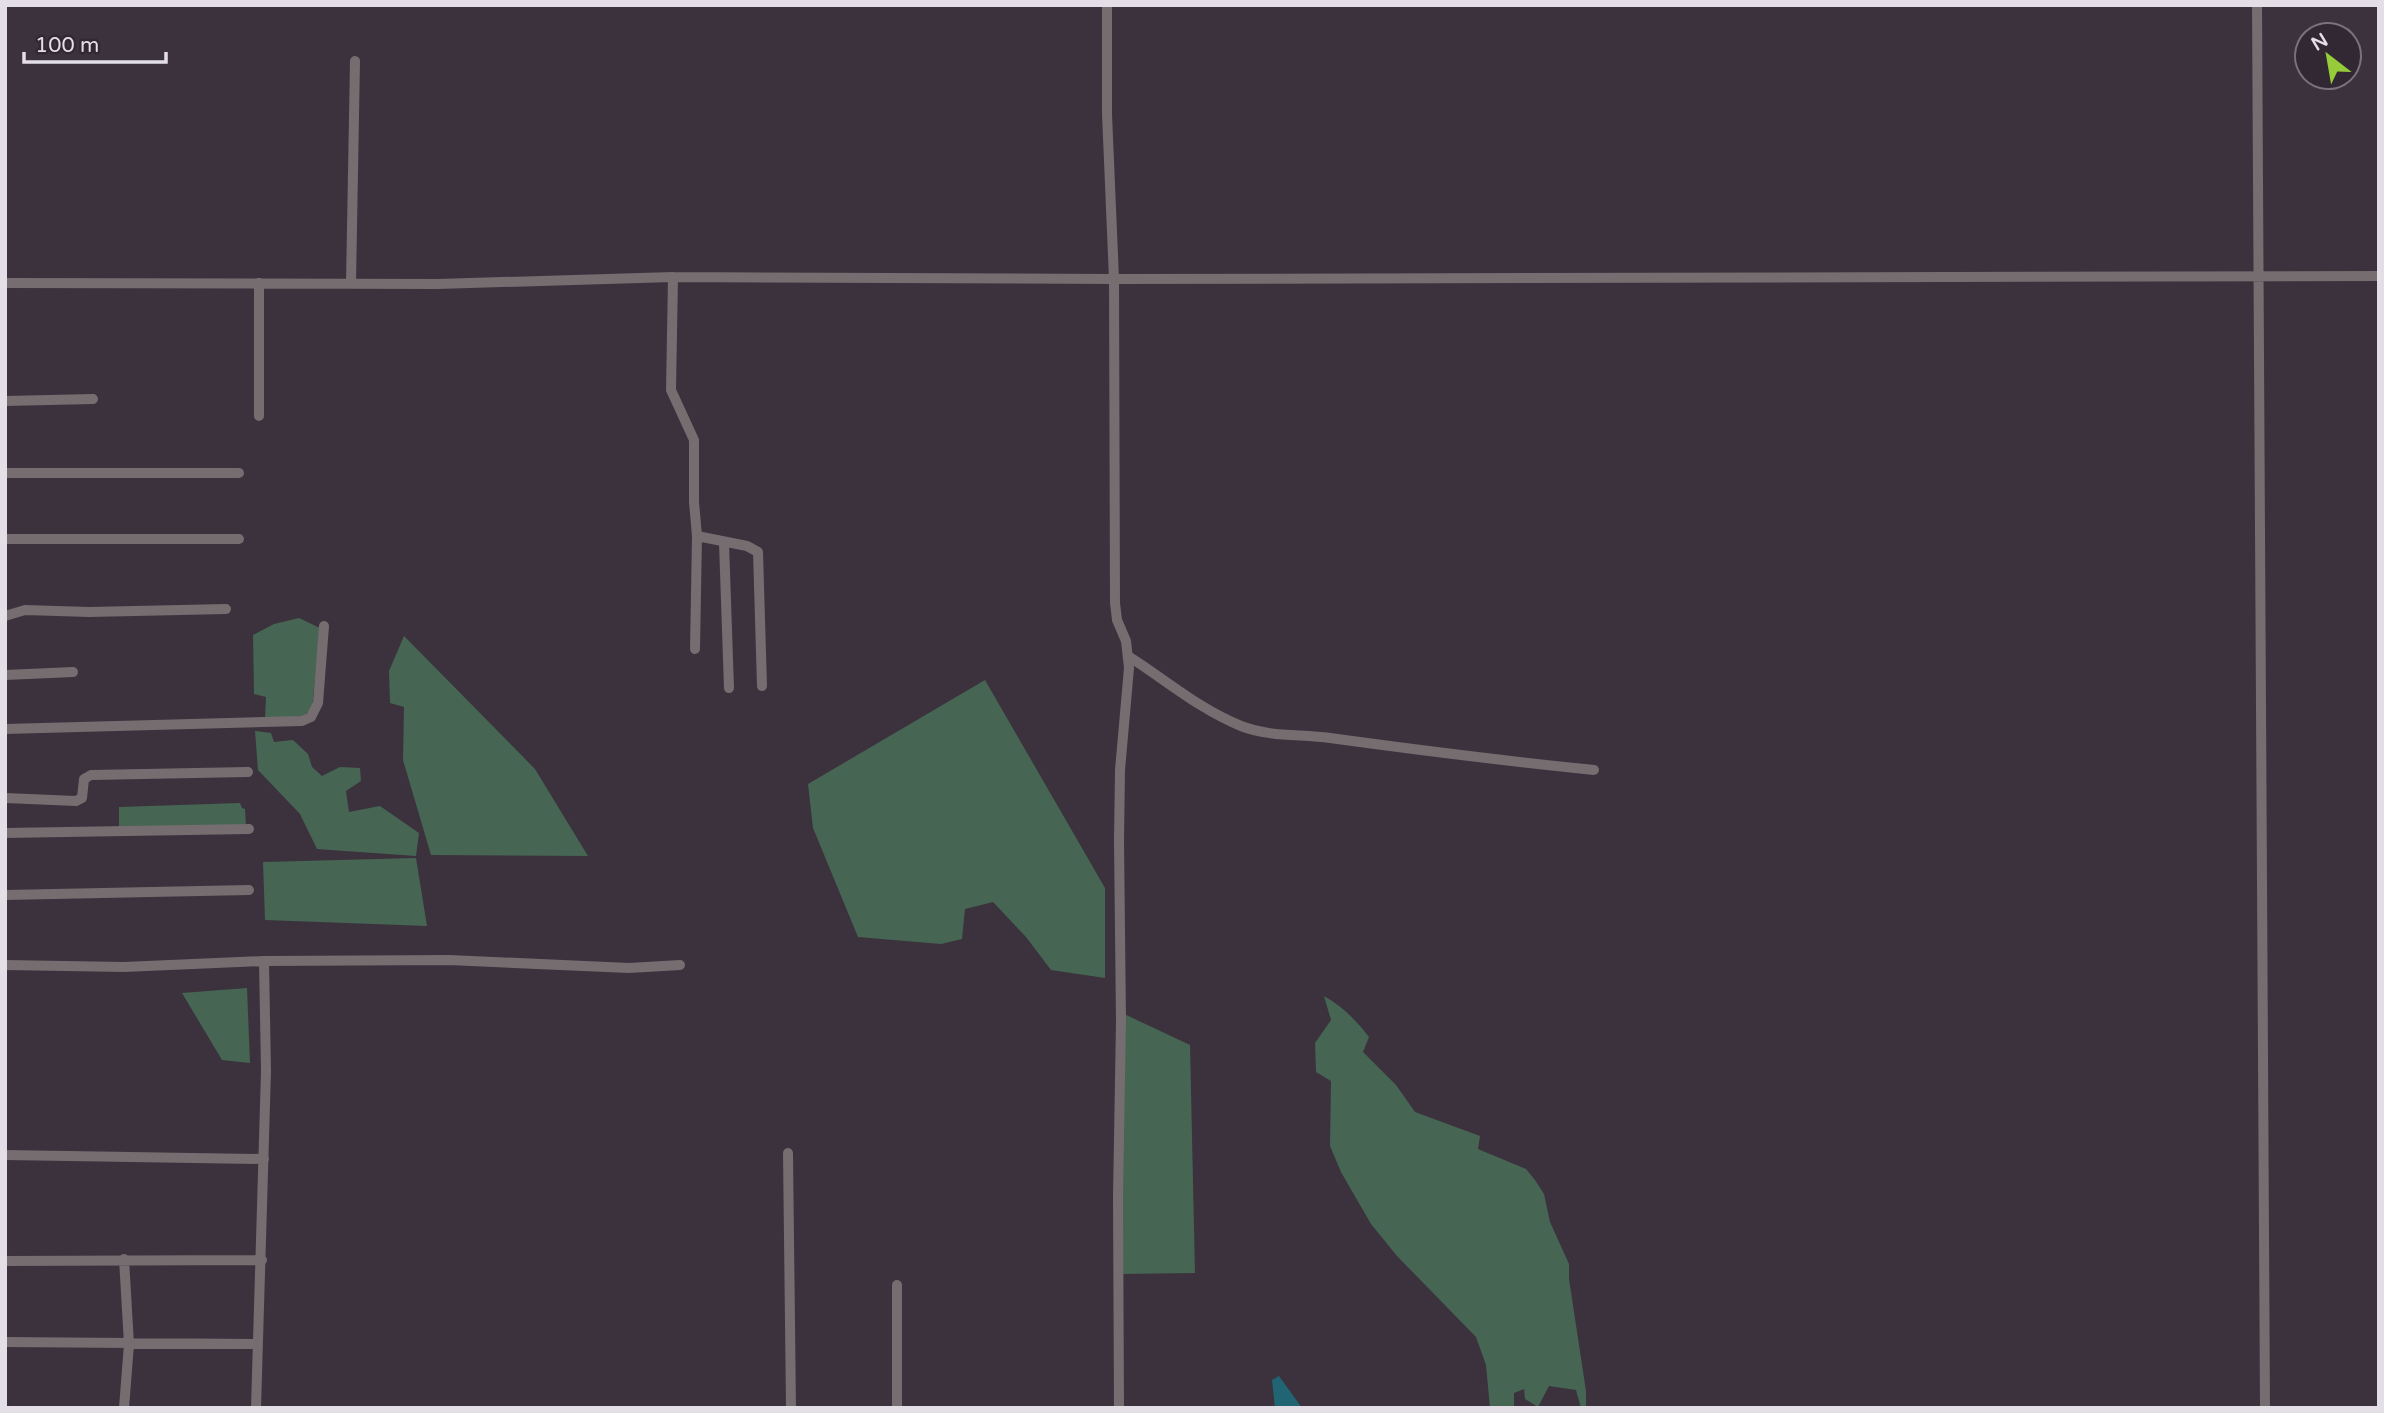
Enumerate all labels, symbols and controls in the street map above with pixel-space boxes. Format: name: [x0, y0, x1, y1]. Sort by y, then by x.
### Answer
scale bar: [24, 21, 166, 65]
north arrow: [2293, 21, 2363, 91]
text: N: [2308, 29, 2332, 56]
text: 100 m: [35, 33, 99, 58]

